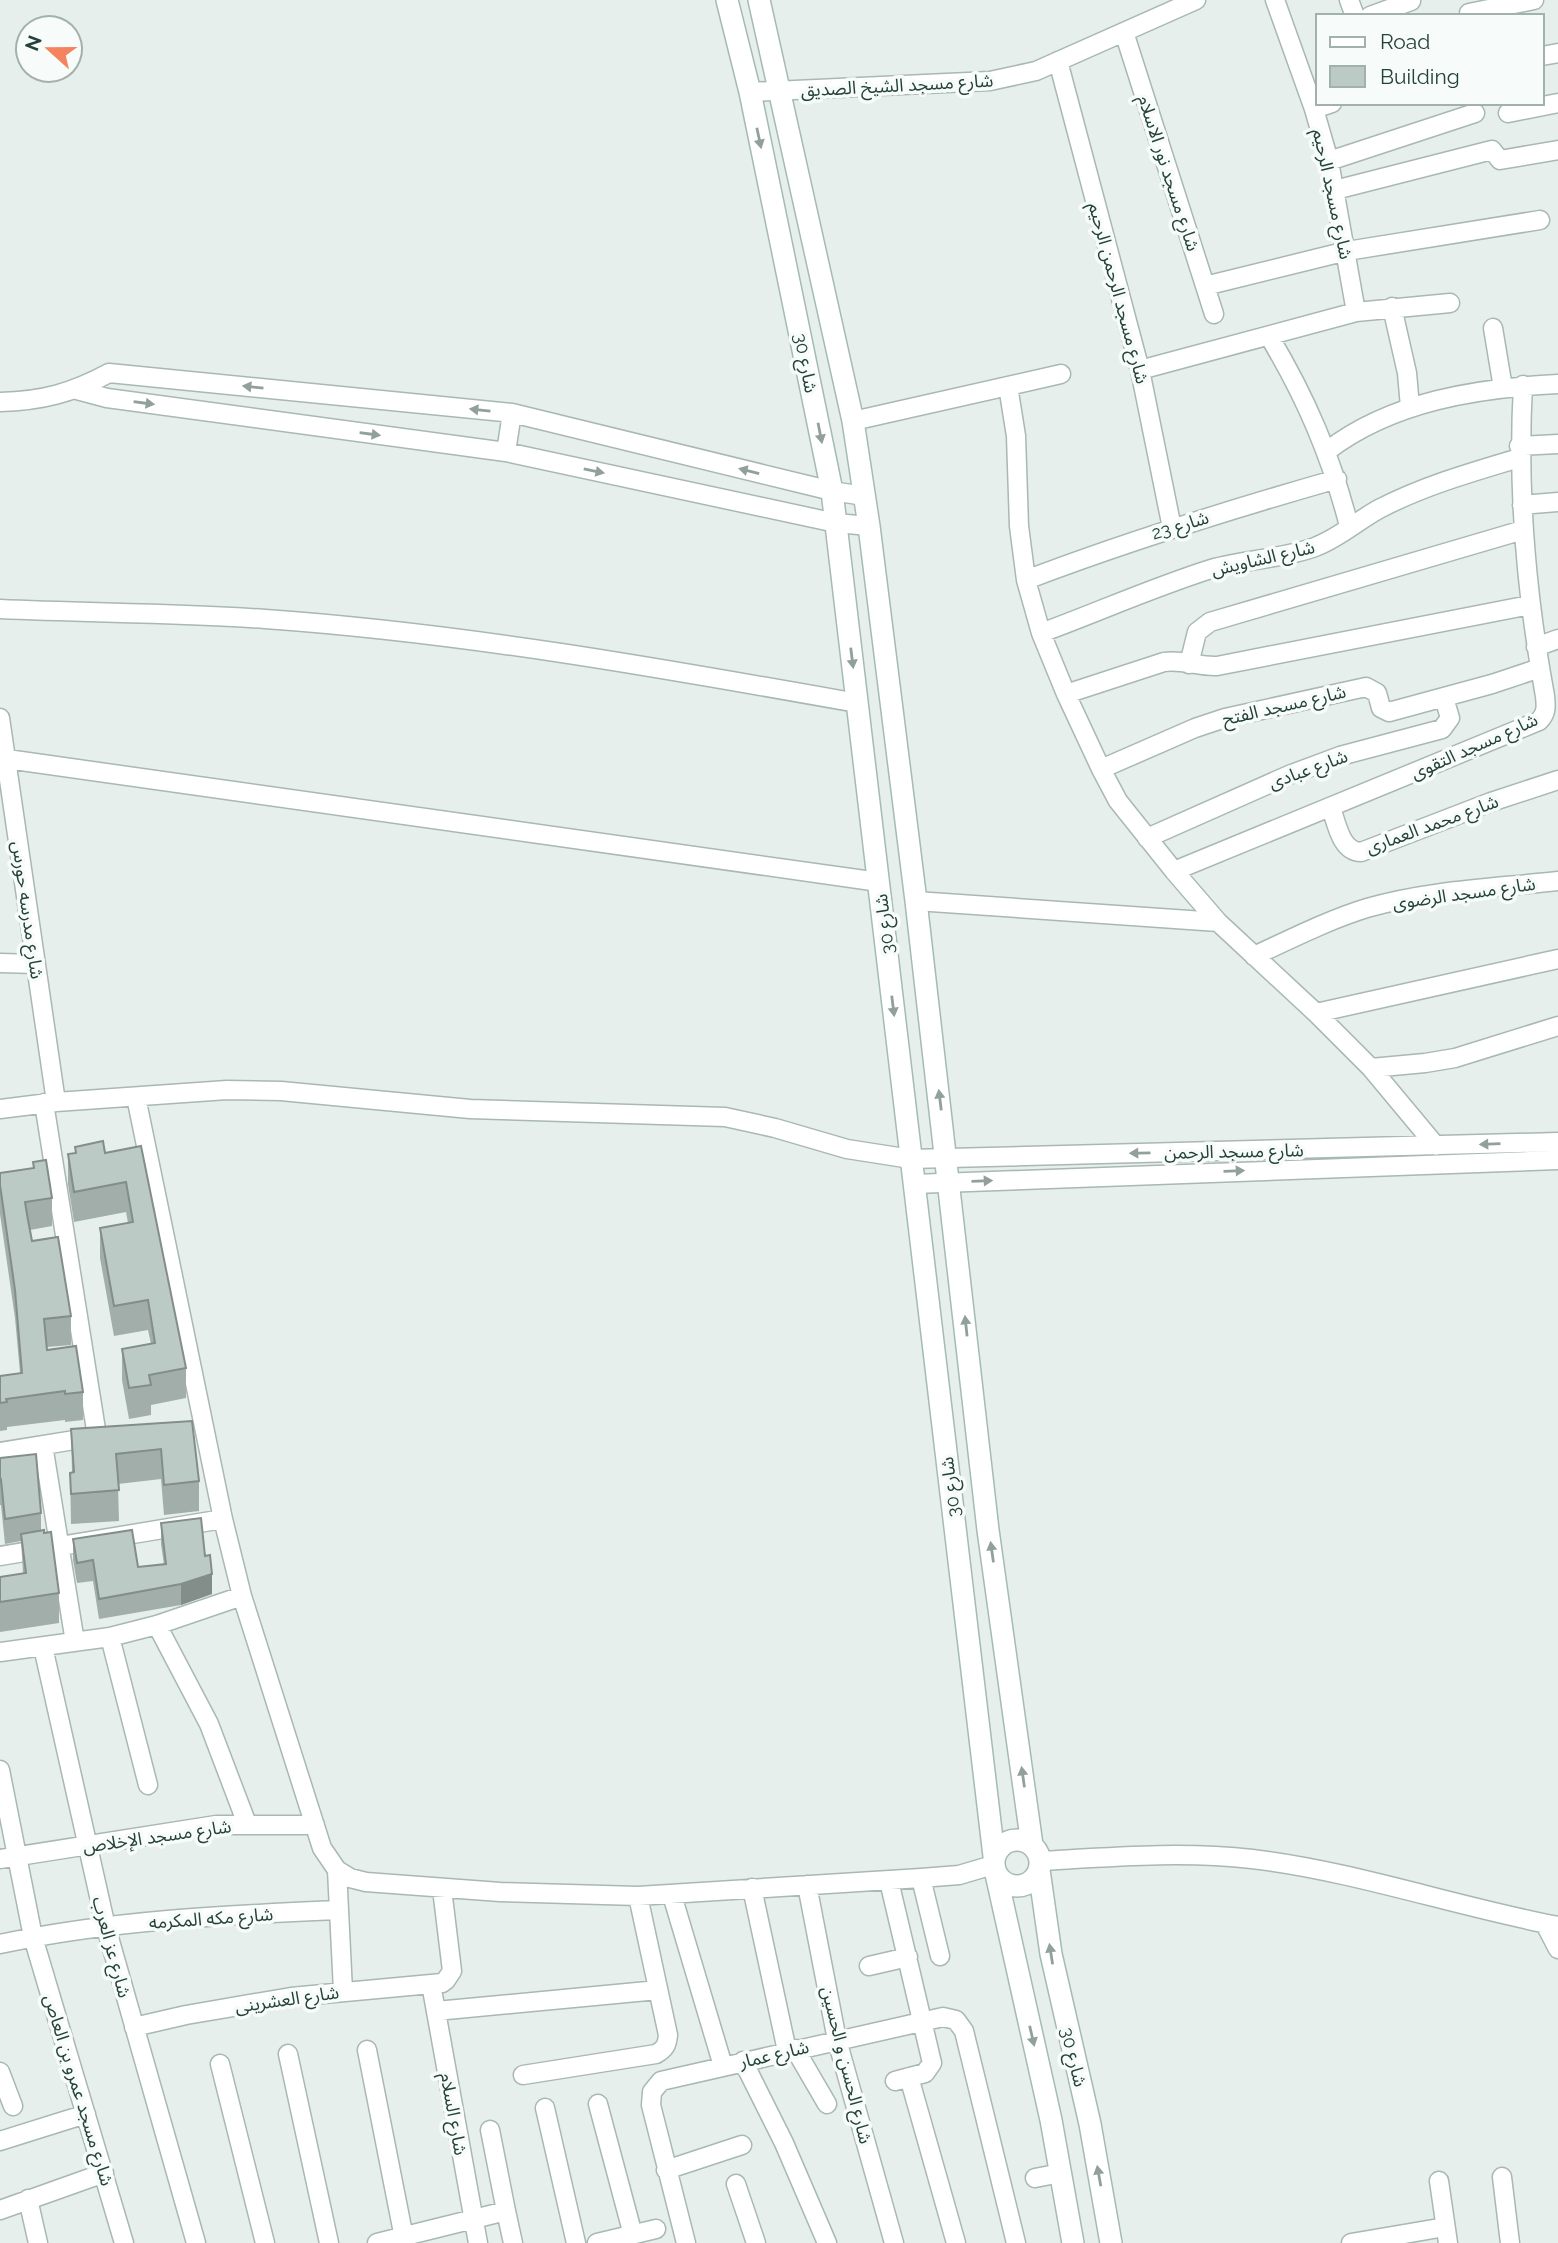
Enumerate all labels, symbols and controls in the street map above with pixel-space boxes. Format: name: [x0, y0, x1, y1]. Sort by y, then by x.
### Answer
north arrow: [14, 14, 84, 84]
legend: [1316, 14, 1544, 105]
text: Road: [1380, 29, 1430, 54]
text: N: [20, 32, 46, 54]
text: Building: [1380, 64, 1460, 89]
street label: شارع مسجد الشيخ الصديق: [800, 69, 994, 105]
street label: شارع مسجد نور الاسلام: [1130, 92, 1204, 255]
one-way arrow: [754, 127, 765, 149]
street label: شارع مسجد الرحيم: [1305, 127, 1357, 262]
street label: شارع مسجد الرحمن الرحيم: [1081, 200, 1153, 387]
street label: شارع 30: [786, 331, 822, 395]
one-way arrow: [242, 381, 264, 392]
one-way arrow: [133, 397, 155, 408]
one-way arrow: [468, 404, 490, 415]
one-way arrow: [815, 422, 826, 444]
one-way arrow: [359, 428, 381, 439]
one-way arrow: [738, 465, 760, 476]
one-way arrow: [583, 466, 605, 477]
street label: شارع 23: [1149, 506, 1212, 547]
street label: شارع الشاويش: [1209, 536, 1318, 584]
one-way arrow: [846, 647, 857, 669]
street label: شارع مسجد الفتح: [1220, 681, 1349, 733]
street label: شارع مسجد التقوى: [1407, 709, 1542, 787]
street label: شارع عبادى: [1266, 745, 1352, 797]
street label: شارع محمد العمارى: [1363, 790, 1502, 861]
street label: شارع مدرسه حورس: [4, 840, 48, 981]
street label: شارع مسجد الرضوى: [1391, 873, 1537, 917]
street label: شارع 30: [870, 892, 902, 955]
one-way arrow: [888, 995, 899, 1017]
one-way arrow: [934, 1089, 945, 1111]
street label: شارع مسجد الرحمن: [1164, 1139, 1304, 1167]
one-way arrow: [1479, 1139, 1501, 1150]
one-way arrow: [1129, 1148, 1151, 1159]
one-way arrow: [1223, 1166, 1245, 1177]
one-way arrow: [971, 1175, 993, 1186]
one-way arrow: [960, 1315, 971, 1337]
street label: شارع 30: [936, 1455, 968, 1518]
one-way arrow: [986, 1541, 997, 1563]
one-way arrow: [1017, 1766, 1028, 1788]
street label: شارع مسجد الإخلاص: [81, 1815, 233, 1861]
street label: شارع عز العرب: [85, 1894, 136, 2001]
street label: شارع مكه المكرمه: [148, 1903, 274, 1937]
one-way arrow: [1045, 1942, 1056, 1964]
street label: شارع العشرينى: [234, 1981, 341, 2021]
street label: شارع الحسن و الحسين: [813, 1984, 877, 2147]
street label: شارع مسجد عمرو بن العاص: [36, 1992, 118, 2189]
one-way arrow: [1027, 2025, 1038, 2047]
street label: شارع 30: [1053, 2025, 1091, 2090]
street label: شارع عمار: [736, 2036, 812, 2076]
street label: شارع السلام: [432, 2071, 472, 2158]
one-way arrow: [1093, 2165, 1104, 2187]

